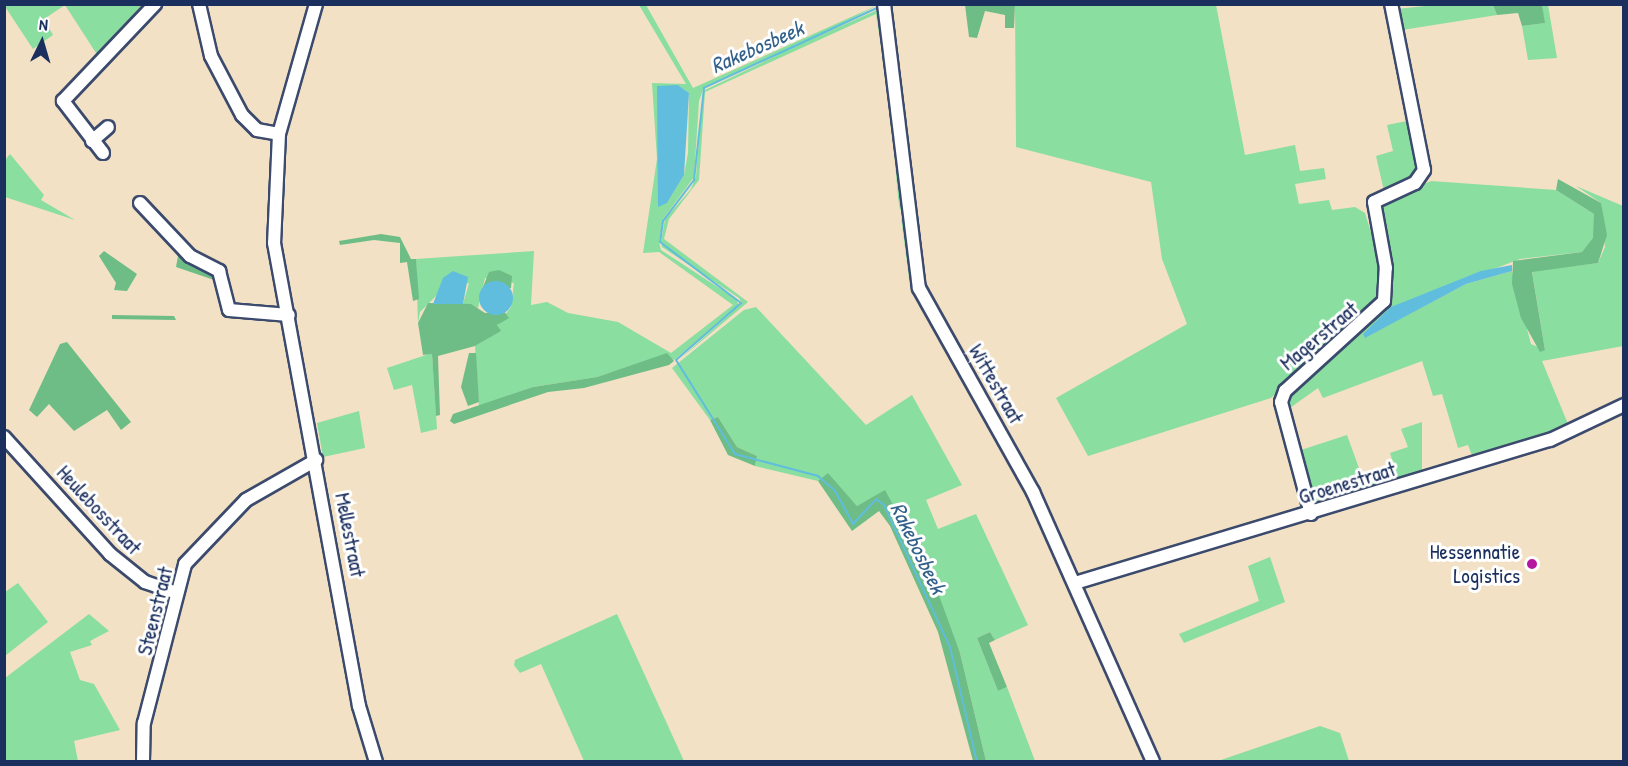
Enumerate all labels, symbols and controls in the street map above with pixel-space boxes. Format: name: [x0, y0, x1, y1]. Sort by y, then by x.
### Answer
north arrow: [12, 12, 72, 72]
text: N: [38, 13, 49, 35]
water label: Rakebosbeek: [707, 15, 807, 79]
street label: Magerstraat: [1275, 296, 1363, 376]
street label: Wittestraat: [963, 340, 1029, 428]
street label: Groenestraat: [1296, 456, 1398, 510]
street label: Heulebosstraat: [51, 460, 147, 560]
street label: Mellestraat: [329, 491, 371, 579]
water label: Rakebosbeek: [885, 498, 951, 598]
place label: Hessennatie Logistics: [1430, 539, 1520, 589]
marker: Hessennatie Logistics: [1525, 557, 1539, 571]
street label: Steenstraat: [132, 564, 178, 658]

